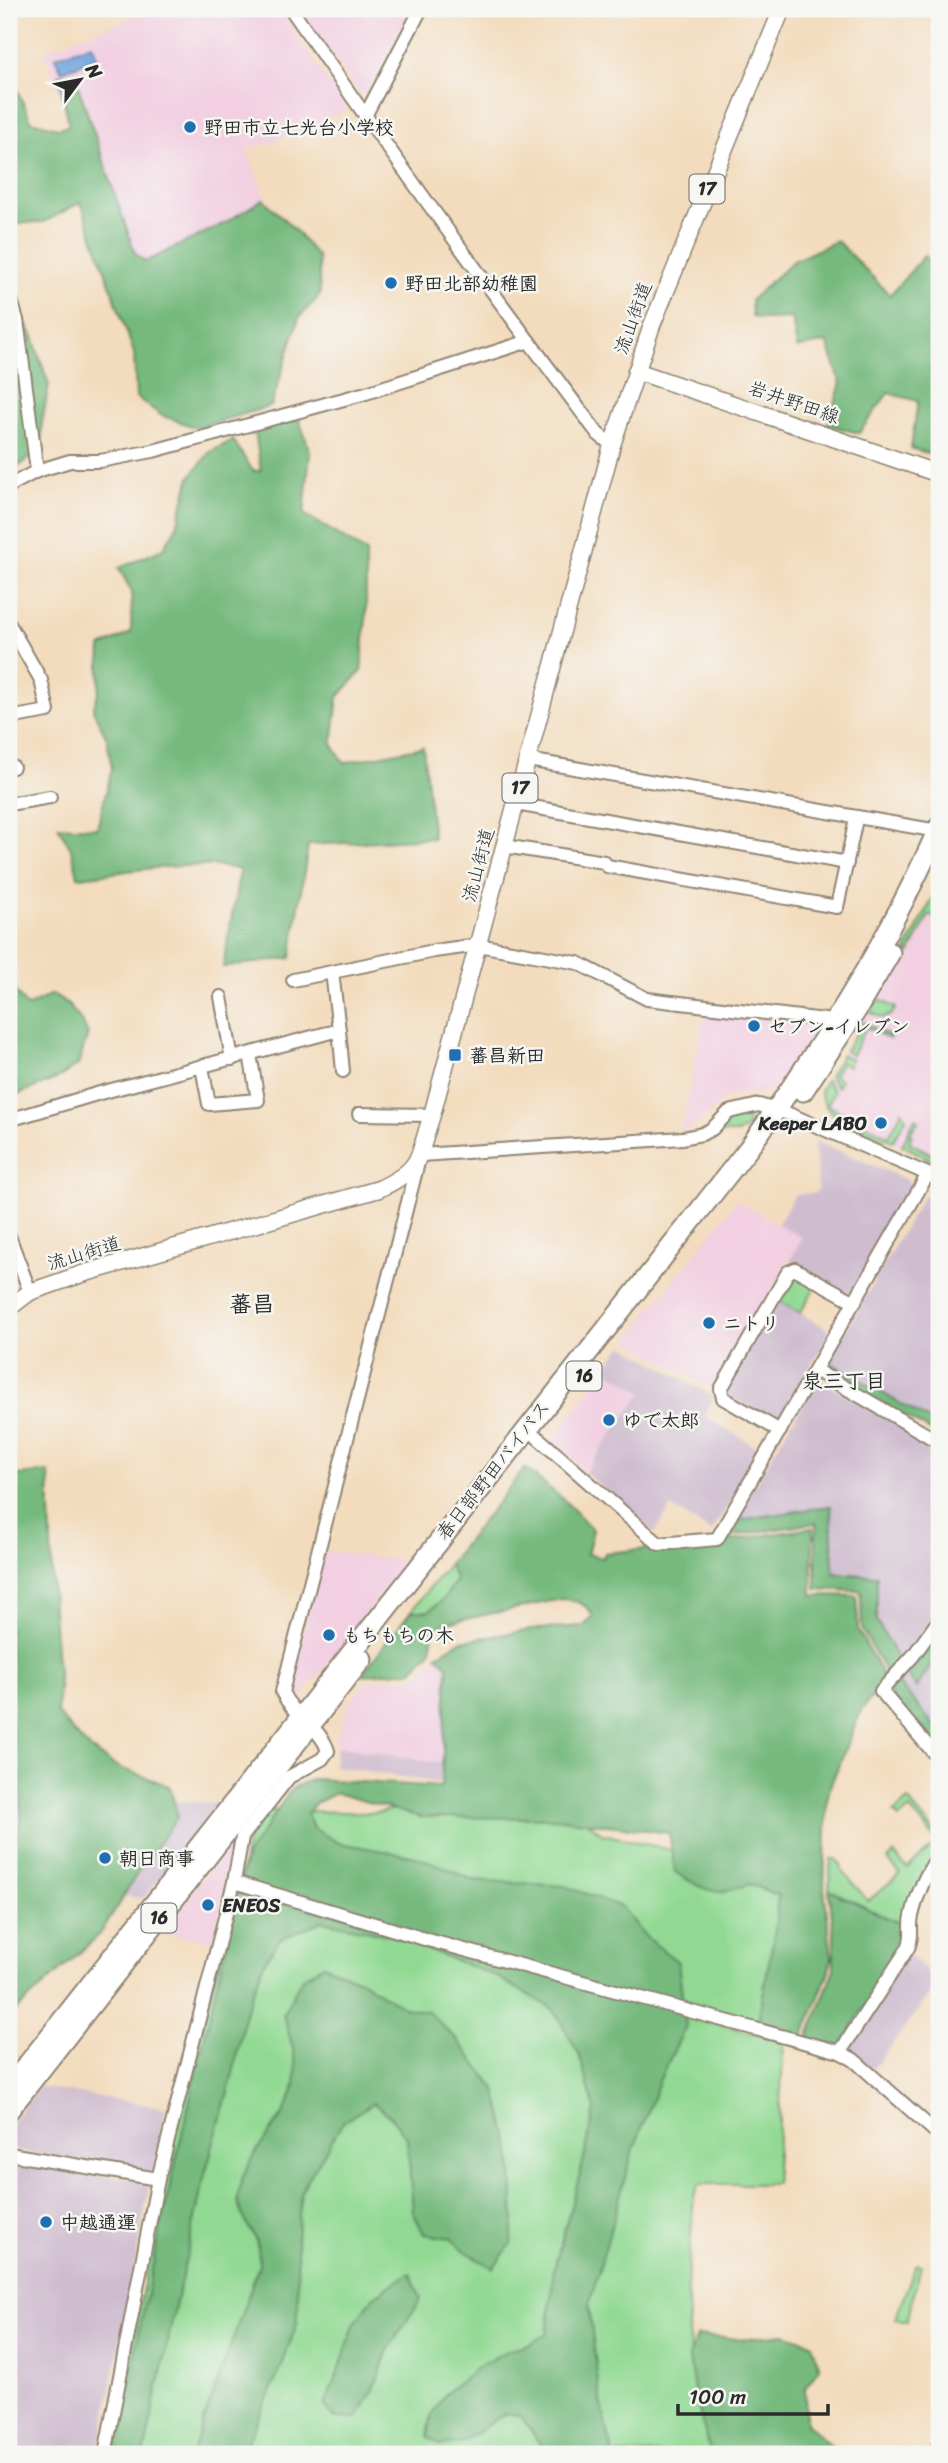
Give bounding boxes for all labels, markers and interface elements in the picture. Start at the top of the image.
north arrow [46,46,116,116]
text: N [76,56,112,86]
place label: 野田市立七光台小学校 [204,111,394,144]
marker: 野田市立七光台小学校 [182,119,198,135]
road number: 17 [690,174,724,204]
place label: 野田北部幼稚園 [405,267,538,300]
marker: 野田北部幼稚園 [383,275,399,291]
street label: 流山街道 [604,277,662,359]
street label: 岩井野田線 [744,371,844,433]
road number: 17 [503,774,538,802]
street label: 流山街道 [452,824,504,906]
place label: セブン-イレブン [768,1010,910,1043]
marker: セブン-イレブン [746,1018,762,1034]
place label: 蕃昌新田 [469,1039,545,1072]
marker: 蕃昌新田 [447,1047,463,1063]
place label: Keeper LABO [757,1107,867,1140]
marker: Keeper LABO [873,1115,889,1131]
street label: 流山街道 [43,1226,125,1280]
district label: 蕃昌 [229,1284,275,1325]
place label: ニトリ [723,1307,780,1340]
marker: ニトリ [701,1315,717,1331]
road number: 16 [566,1362,602,1391]
district label: 泉三丁目 [802,1362,886,1400]
street label: 春日部野田バイパス [427,1393,559,1547]
place label: ゆで太郎 [623,1404,699,1437]
marker: ゆで太郎 [601,1412,617,1428]
place label: もちもちの木 [343,1619,454,1652]
marker: もちもちの木 [321,1627,337,1643]
place label: 朝日商事 [119,1842,195,1875]
marker: 朝日商事 [97,1850,113,1866]
place label: ENEOS [222,1889,281,1922]
marker: ENEOS [200,1897,216,1913]
road number: 16 [142,1904,176,1932]
place label: 中越通運 [60,2206,136,2239]
marker: 中越通運 [38,2214,54,2230]
scale bar [678,2372,829,2416]
text: 100 m [689,2378,746,2416]

